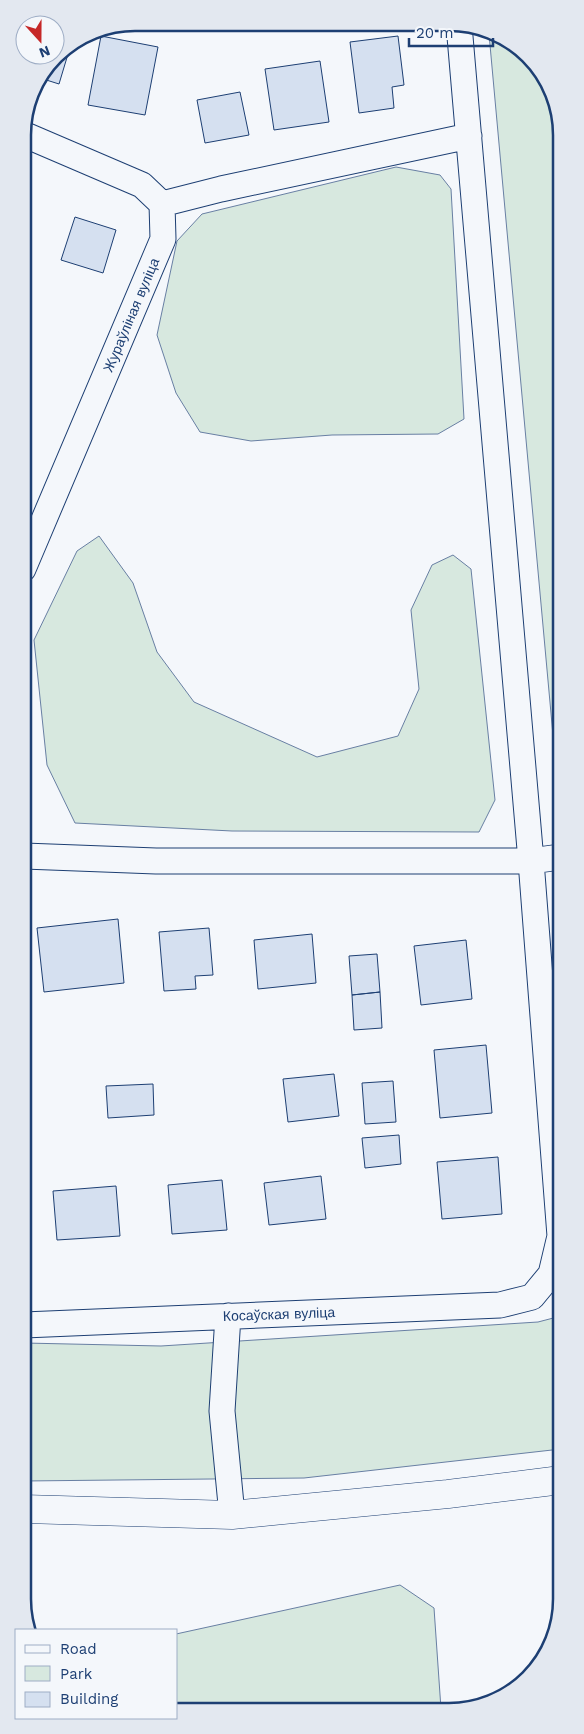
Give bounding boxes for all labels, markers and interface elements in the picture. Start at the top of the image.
north arrow [15,15,65,65]
scale bar [409,15,493,47]
text: 20 m [416,24,454,42]
text: N [37,43,52,61]
street label: Жураўліная вуліца [100,255,162,374]
street label: Косаўская вуліца [223,1304,336,1324]
legend [15,1629,178,1719]
text: Road [60,1640,97,1658]
text: Park [60,1665,93,1683]
text: Building [60,1690,118,1708]

